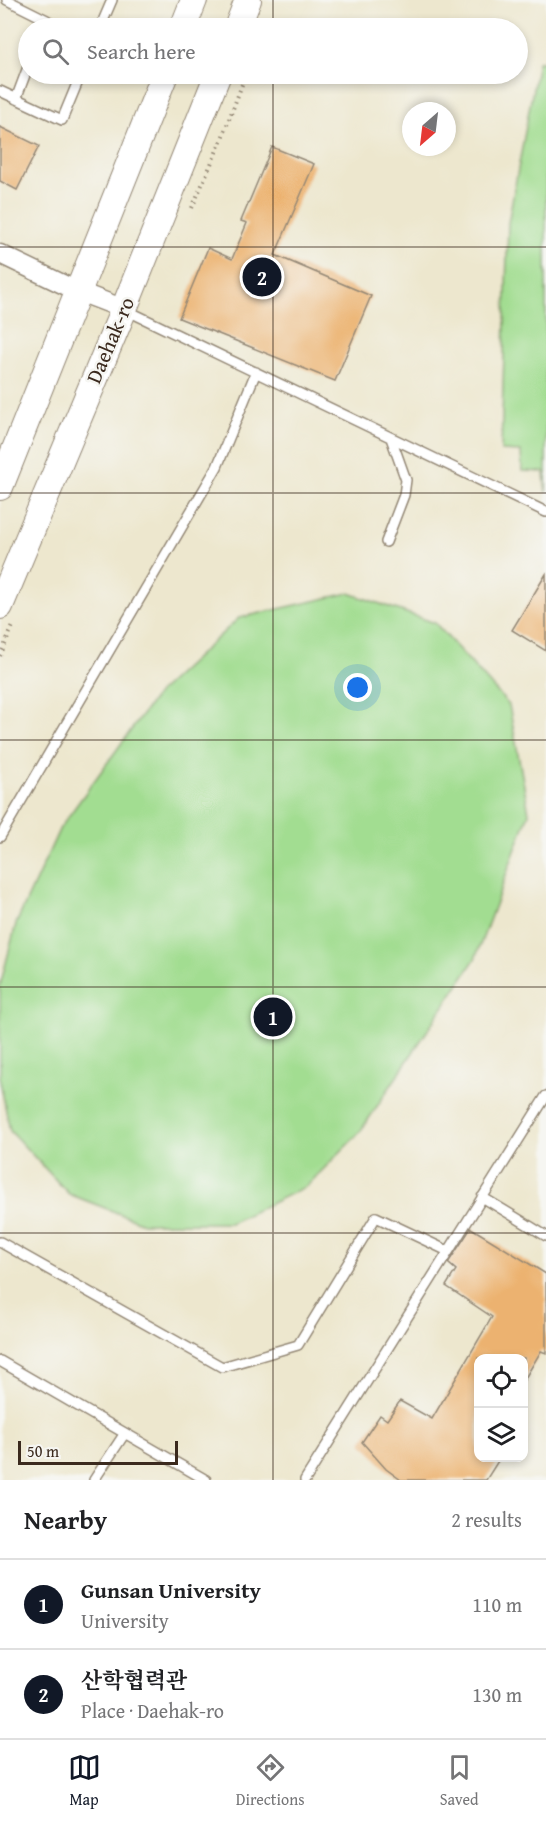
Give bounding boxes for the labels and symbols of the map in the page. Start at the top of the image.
north arrow [402,102,456,156]
pin: 2 [242,254,282,300]
street label: Daehak-ro [78,292,142,388]
your location [343,673,372,702]
pin: 1 [254,994,292,1040]
scale bar [18,1438,178,1466]

